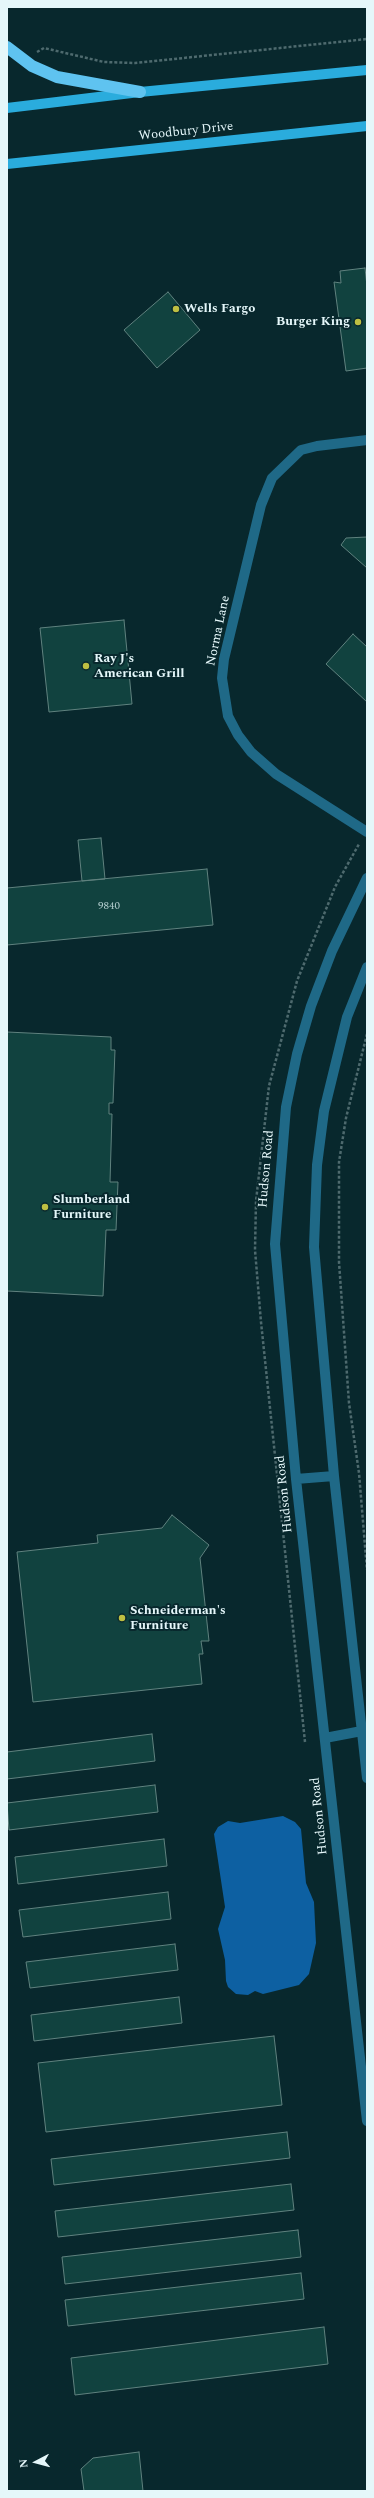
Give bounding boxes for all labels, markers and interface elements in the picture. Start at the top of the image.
street label: Woodbury Drive [138,119,234,145]
place label: Wells Fargo [184,301,255,317]
marker: Wells Fargo [171,304,181,314]
place label: Burger King [276,314,350,330]
marker: Burger King [353,317,363,327]
street label: Norma Lane [204,594,234,668]
place label: Ray J's American Grill [94,651,185,682]
marker: Ray J's American Grill [81,661,91,671]
house number: 9840 [98,900,120,914]
street label: Hudson Road [256,1130,278,1208]
place label: Slumberland Furniture [53,1192,130,1223]
marker: Slumberland Furniture [40,1202,50,1212]
street label: Hudson Road [273,1454,297,1534]
place label: Schneiderman's Furniture [130,1603,226,1634]
marker: Schneiderman's Furniture [117,1613,127,1623]
street label: Hudson Road [308,1776,332,1856]
north arrow [16,2442,56,2482]
text: N [15,2458,32,2469]

